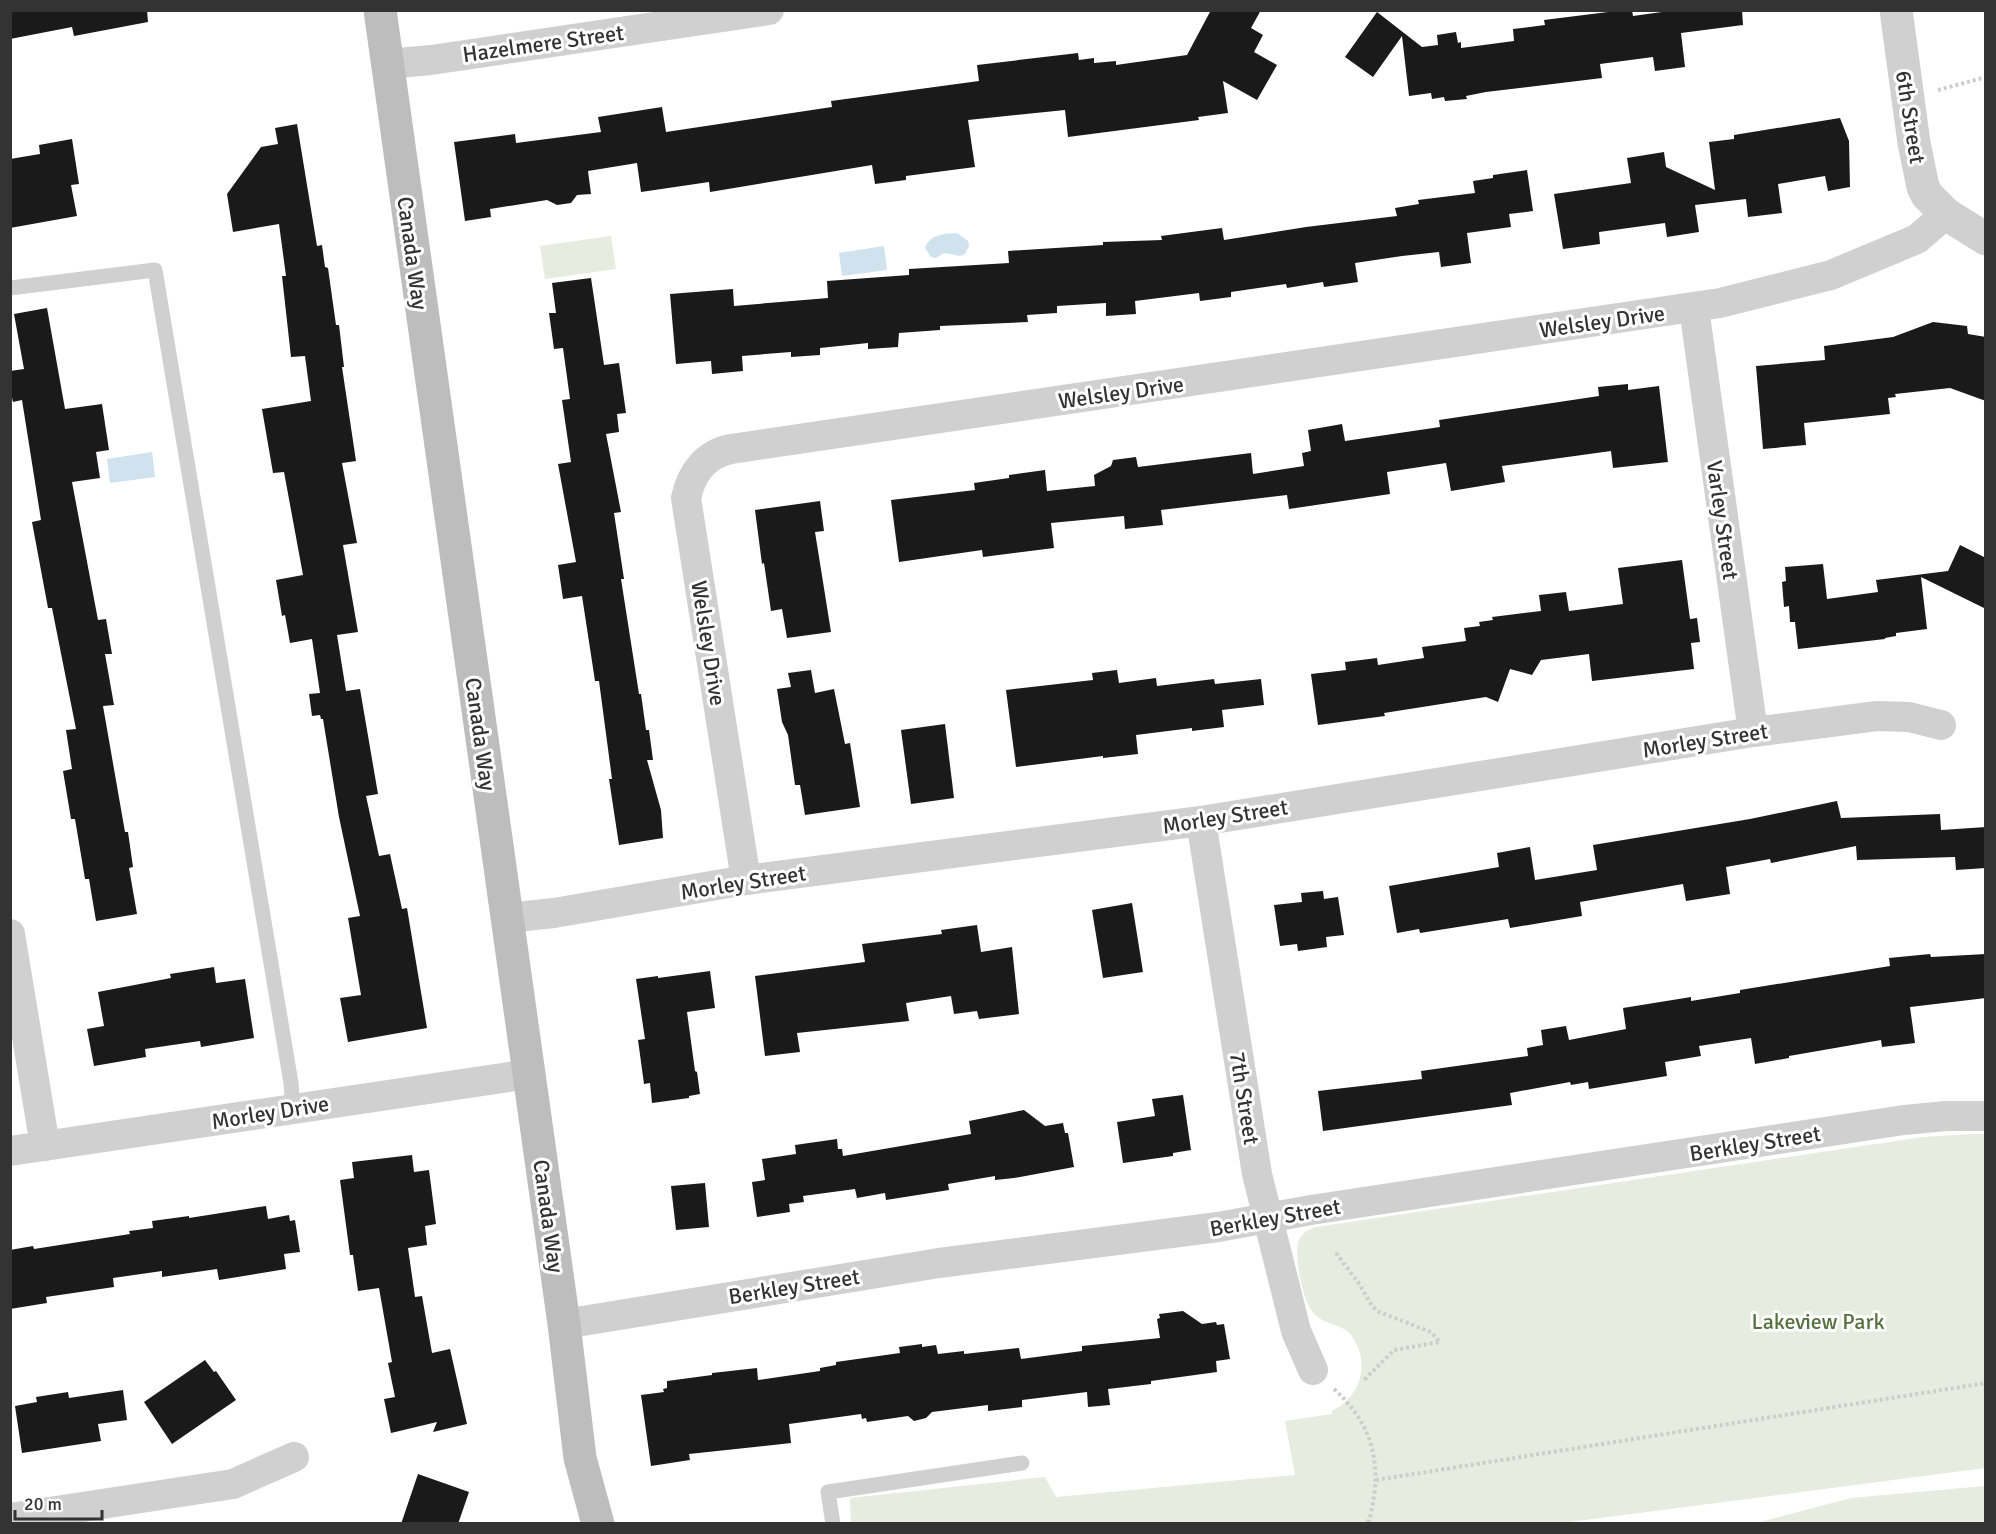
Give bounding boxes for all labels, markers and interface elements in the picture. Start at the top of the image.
street label: Hazelmere Street [461,19,626,68]
street label: 6th Street [1890,69,1931,166]
street label: Canada Way [391,195,434,312]
street label: Welsley Drive [1538,299,1666,344]
street label: Welsley Drive [1057,370,1185,415]
street label: Varley Street [1701,459,1744,582]
street label: Welsley Drive [685,579,732,708]
street label: Canada Way [459,676,502,793]
street label: Morley Street [1640,717,1770,764]
street label: Morley Street [1160,793,1290,840]
street label: Morley Street [678,859,808,906]
street label: 7th Street [1224,1050,1265,1147]
street label: Morley Drive [209,1090,331,1135]
street label: Berkley Street [1688,1120,1823,1167]
street label: Canada Way [527,1158,570,1275]
street label: Berkley Street [1207,1193,1343,1242]
street label: Berkley Street [727,1263,862,1310]
park label: Lakeview Park [1751,1308,1885,1335]
scale bar [15,1483,102,1521]
text: 20 m [24,1493,62,1515]

